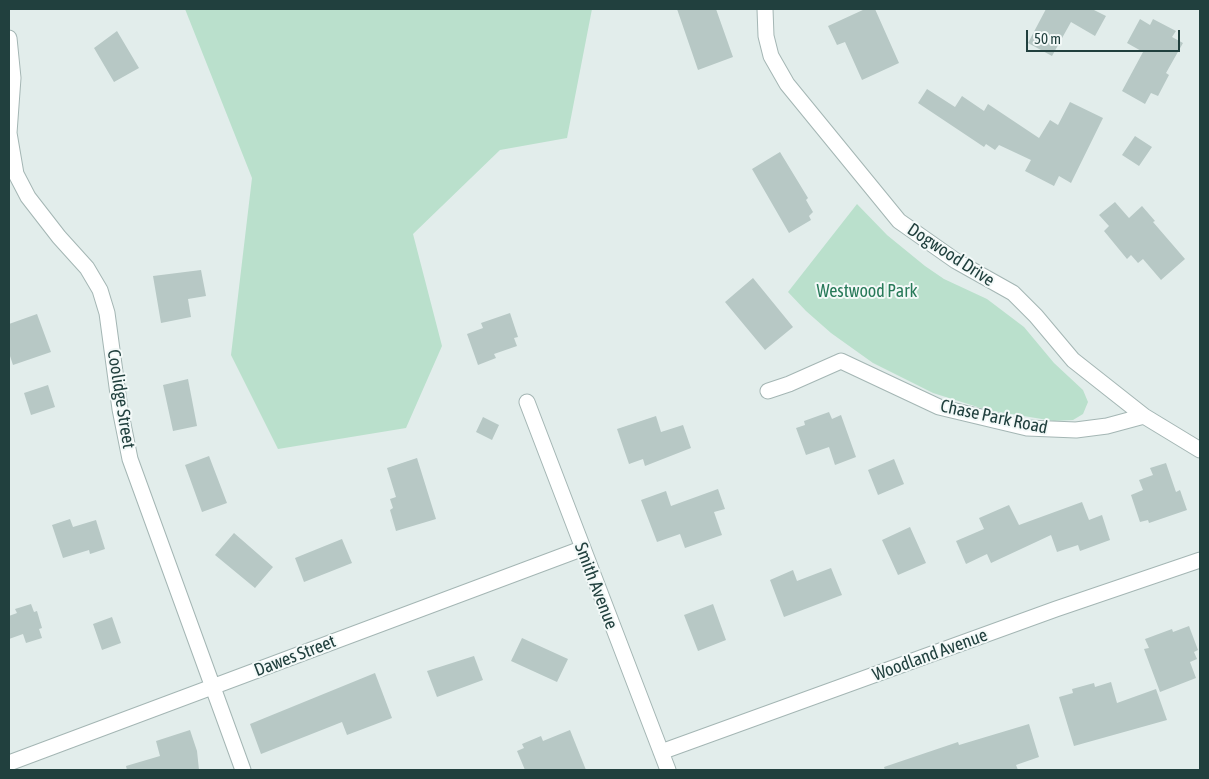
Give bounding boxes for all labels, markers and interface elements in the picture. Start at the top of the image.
scale bar [1029,20,1183,52]
text: 50 m [1034,30,1061,47]
street label: Dogwood Drive [903,219,999,291]
park label: Westwood Park [817,280,917,302]
street label: Coolidge Street [103,348,139,450]
street label: Chase Park Road [938,395,1050,439]
street label: Smith Avenue [570,540,622,632]
street label: Woodland Avenue [870,624,990,686]
street label: Dawes Street [251,631,339,681]

